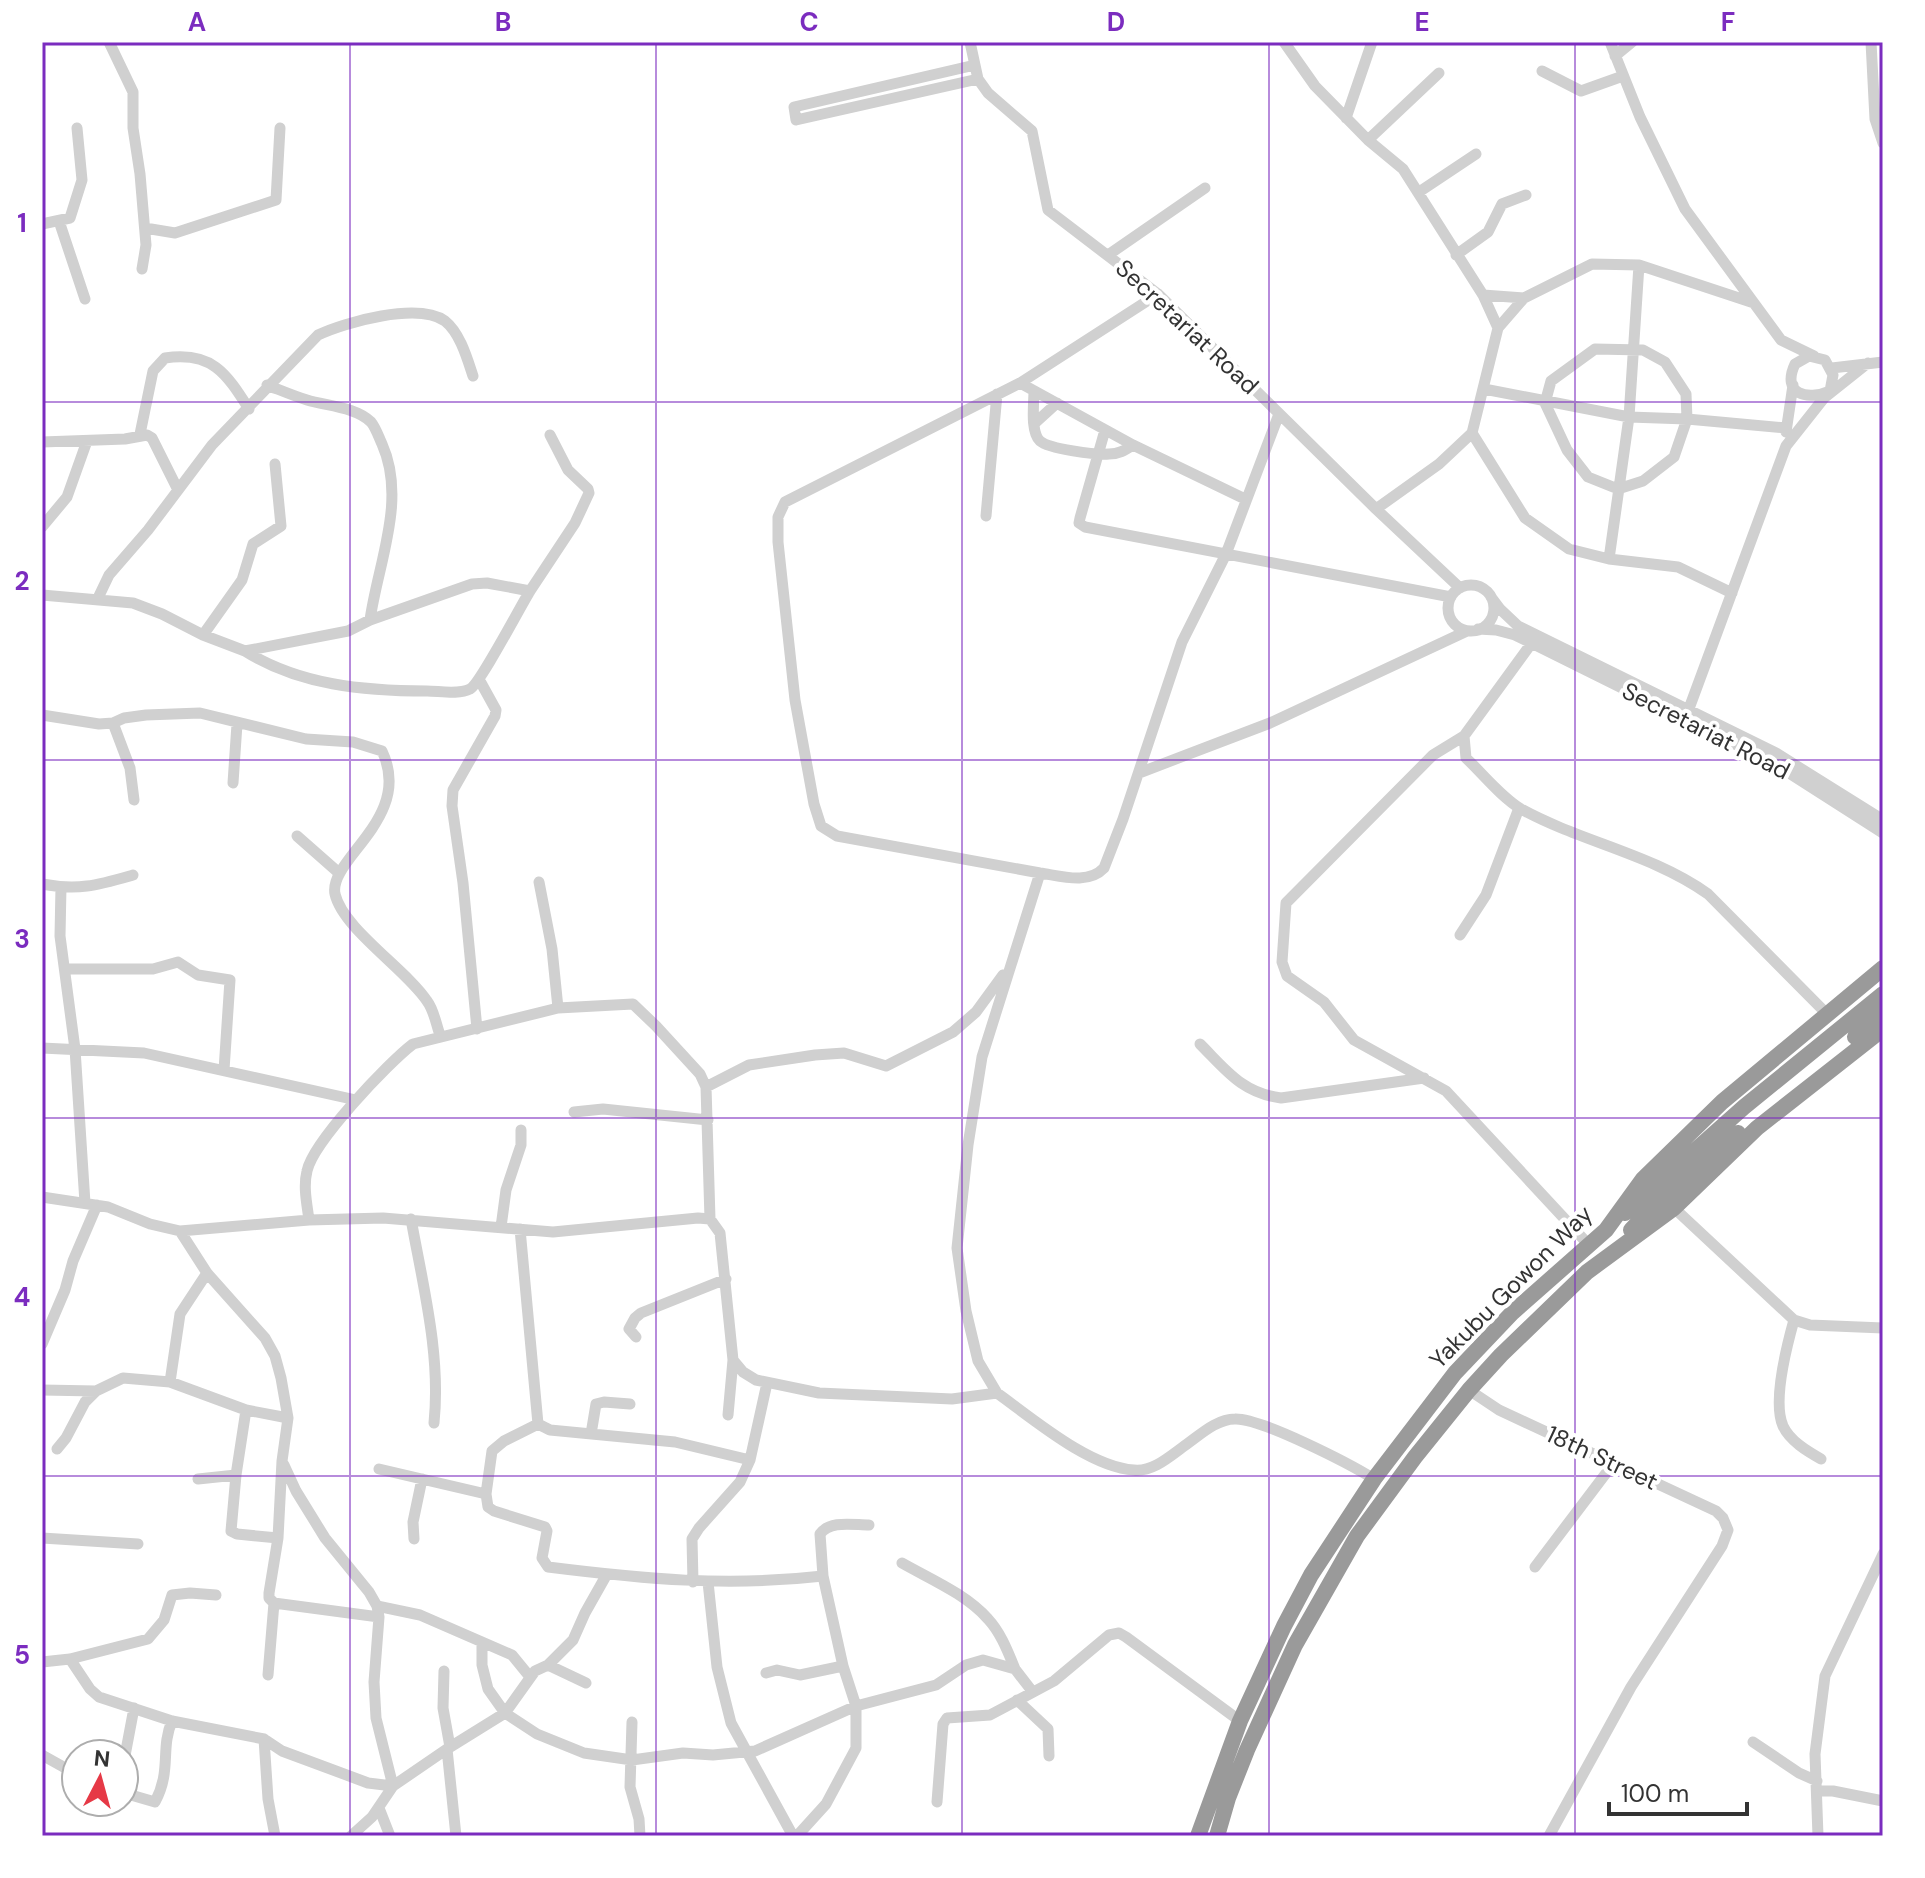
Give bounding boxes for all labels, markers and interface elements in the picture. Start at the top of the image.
text: A [188,5,206,39]
text: B [495,5,511,39]
text: C [799,5,819,39]
text: D [1107,5,1125,39]
text: E [1414,5,1430,39]
text: F [1721,5,1735,39]
text: 1 [17,206,27,240]
street label: Secretariat Road [1109,252,1265,401]
text: 2 [14,564,30,598]
street label: Secretariat Road [1617,675,1795,786]
text: 3 [14,922,30,956]
street label: Yakubu Gowon Way [1422,1198,1599,1375]
text: 4 [14,1280,30,1314]
street label: 18th Street [1541,1418,1663,1497]
text: 5 [14,1638,30,1672]
north arrow [60,1738,140,1818]
text: N [93,1743,112,1774]
scale bar [1609,1766,1747,1816]
text: 100 m [1621,1778,1689,1809]

